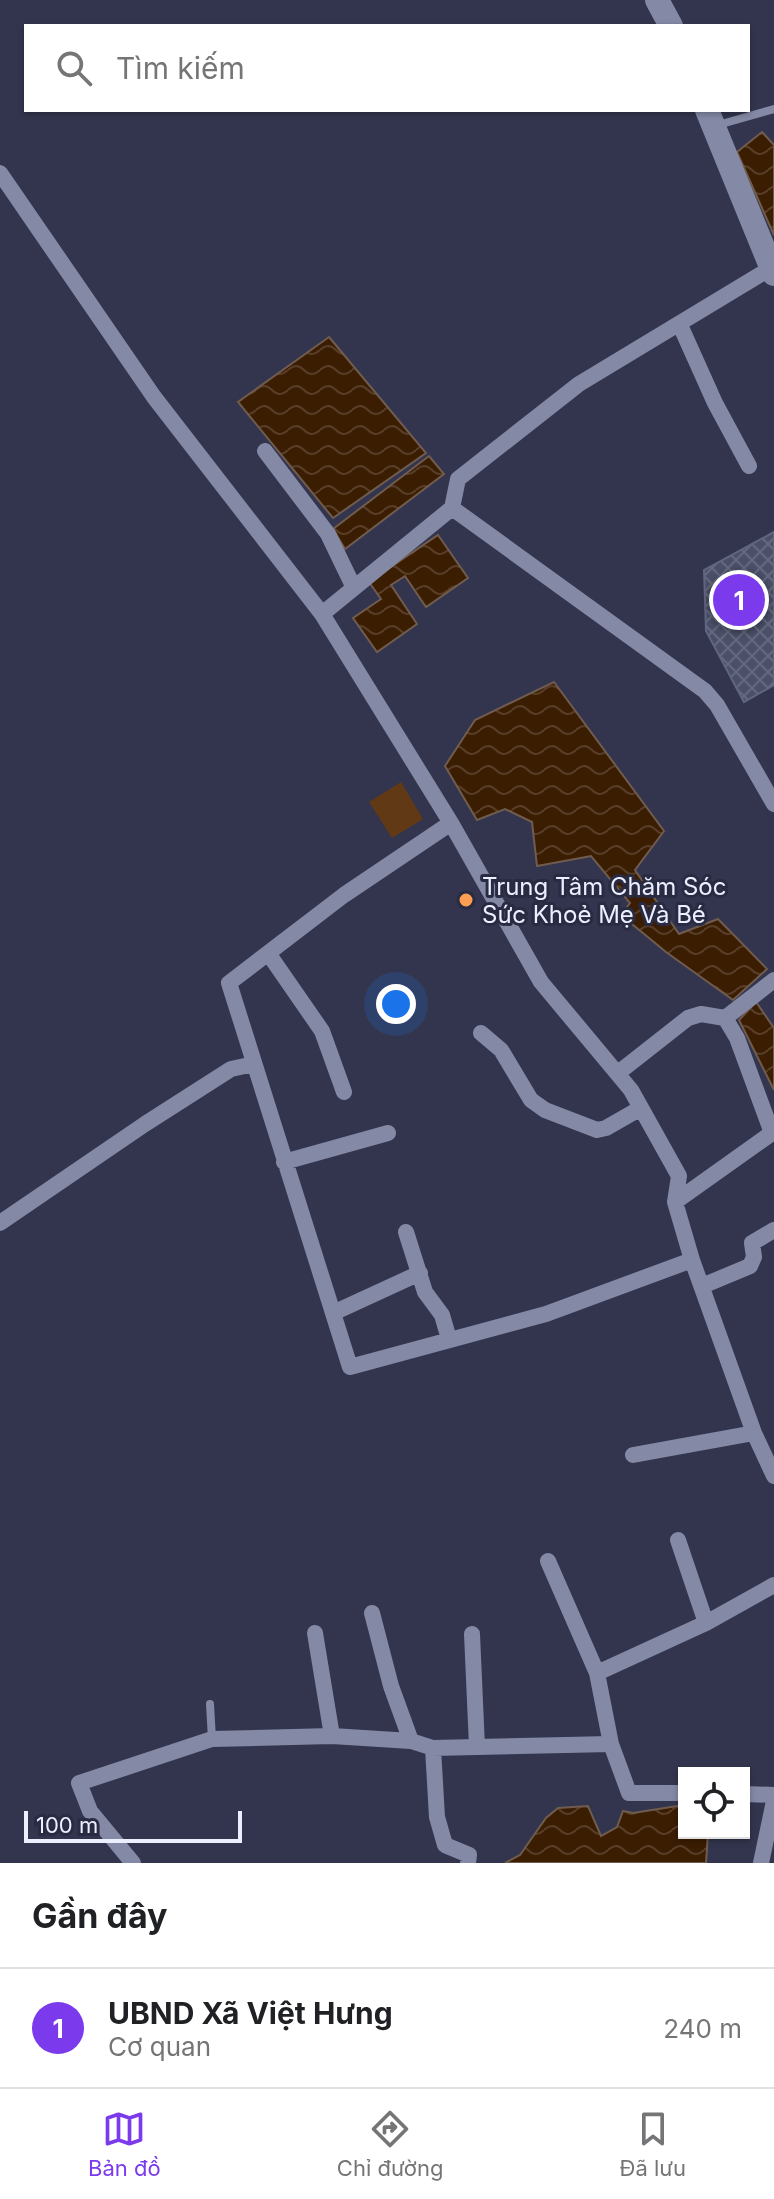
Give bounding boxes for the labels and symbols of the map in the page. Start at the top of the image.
pin: 1 [713,570,765,630]
place label: Trung Tâm Chăm Sóc Sức Khoẻ Mẹ Và Bé [482,872,726,929]
marker: Trung Tâm Chăm Sóc Sức Khoẻ Mẹ Và Bé [457,891,475,909]
your location [376,984,416,1024]
scale bar [24,1807,242,1843]

